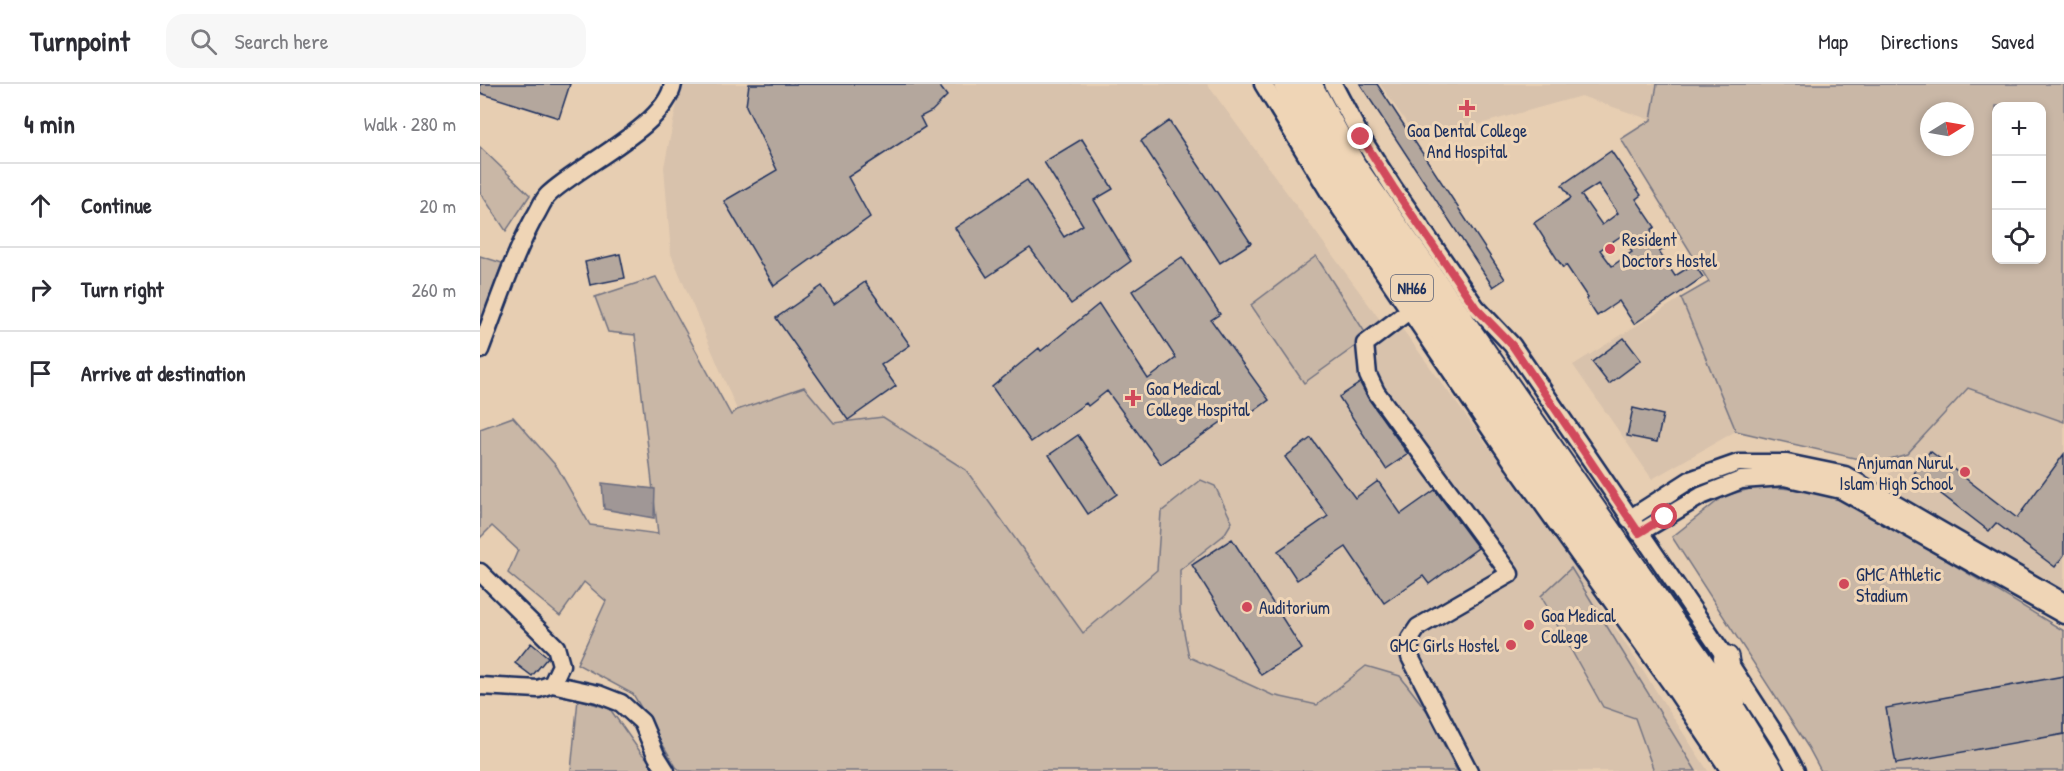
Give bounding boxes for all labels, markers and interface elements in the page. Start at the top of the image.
search box [166,14,586,68]
text: Turnpoint [30,22,130,60]
icon: search [187,25,220,58]
text: Search here [235,26,329,56]
text: Map [1818,27,1848,56]
text: Directions [1881,27,1958,56]
text: Saved [1991,27,2034,56]
marker: Goa Dental College And Hospital [1458,99,1476,117]
north arrow [1920,102,1974,156]
map controls [1992,102,2046,264]
button: + [1992,102,2046,156]
text: 4 min [24,106,75,141]
text: Walk · 280 m [364,110,456,137]
place label: Goa Dental College And Hospital [1407,118,1527,164]
route end [1347,123,1373,149]
button: − [1992,156,2046,210]
icon: ahead [24,189,57,222]
text: Continue [81,190,152,220]
text: 20 m [419,192,456,219]
button: locate [1992,210,2046,264]
place label: Resident Doctors Hostel [1622,227,1717,273]
marker: Resident Doctors Hostel [1603,242,1617,256]
icon: right [24,273,57,306]
text: Turn right [81,274,164,304]
road number: NH66 [1391,275,1433,301]
text: 260 m [412,276,456,303]
icon: arrive [24,357,57,390]
text: Arrive at destination [81,358,246,388]
place label: Goa Medical College Hospital [1146,376,1250,422]
marker: Goa Medical College Hospital [1124,389,1142,407]
place label: Anjuman Nurul Islam High School [1839,450,1953,496]
marker: Anjuman Nurul Islam High School [1958,465,1972,479]
route start [1651,503,1677,529]
place label: GMC Athletic Stadium [1856,562,1941,608]
marker: GMC Athletic Stadium [1837,577,1851,591]
place label: Auditorium [1259,595,1330,620]
marker: Auditorium [1240,600,1254,614]
place label: Goa Medical College [1541,603,1616,649]
marker: Goa Medical College [1522,618,1536,632]
place label: GMC Girls Hostel [1389,633,1499,658]
marker: GMC Girls Hostel [1504,638,1518,652]

